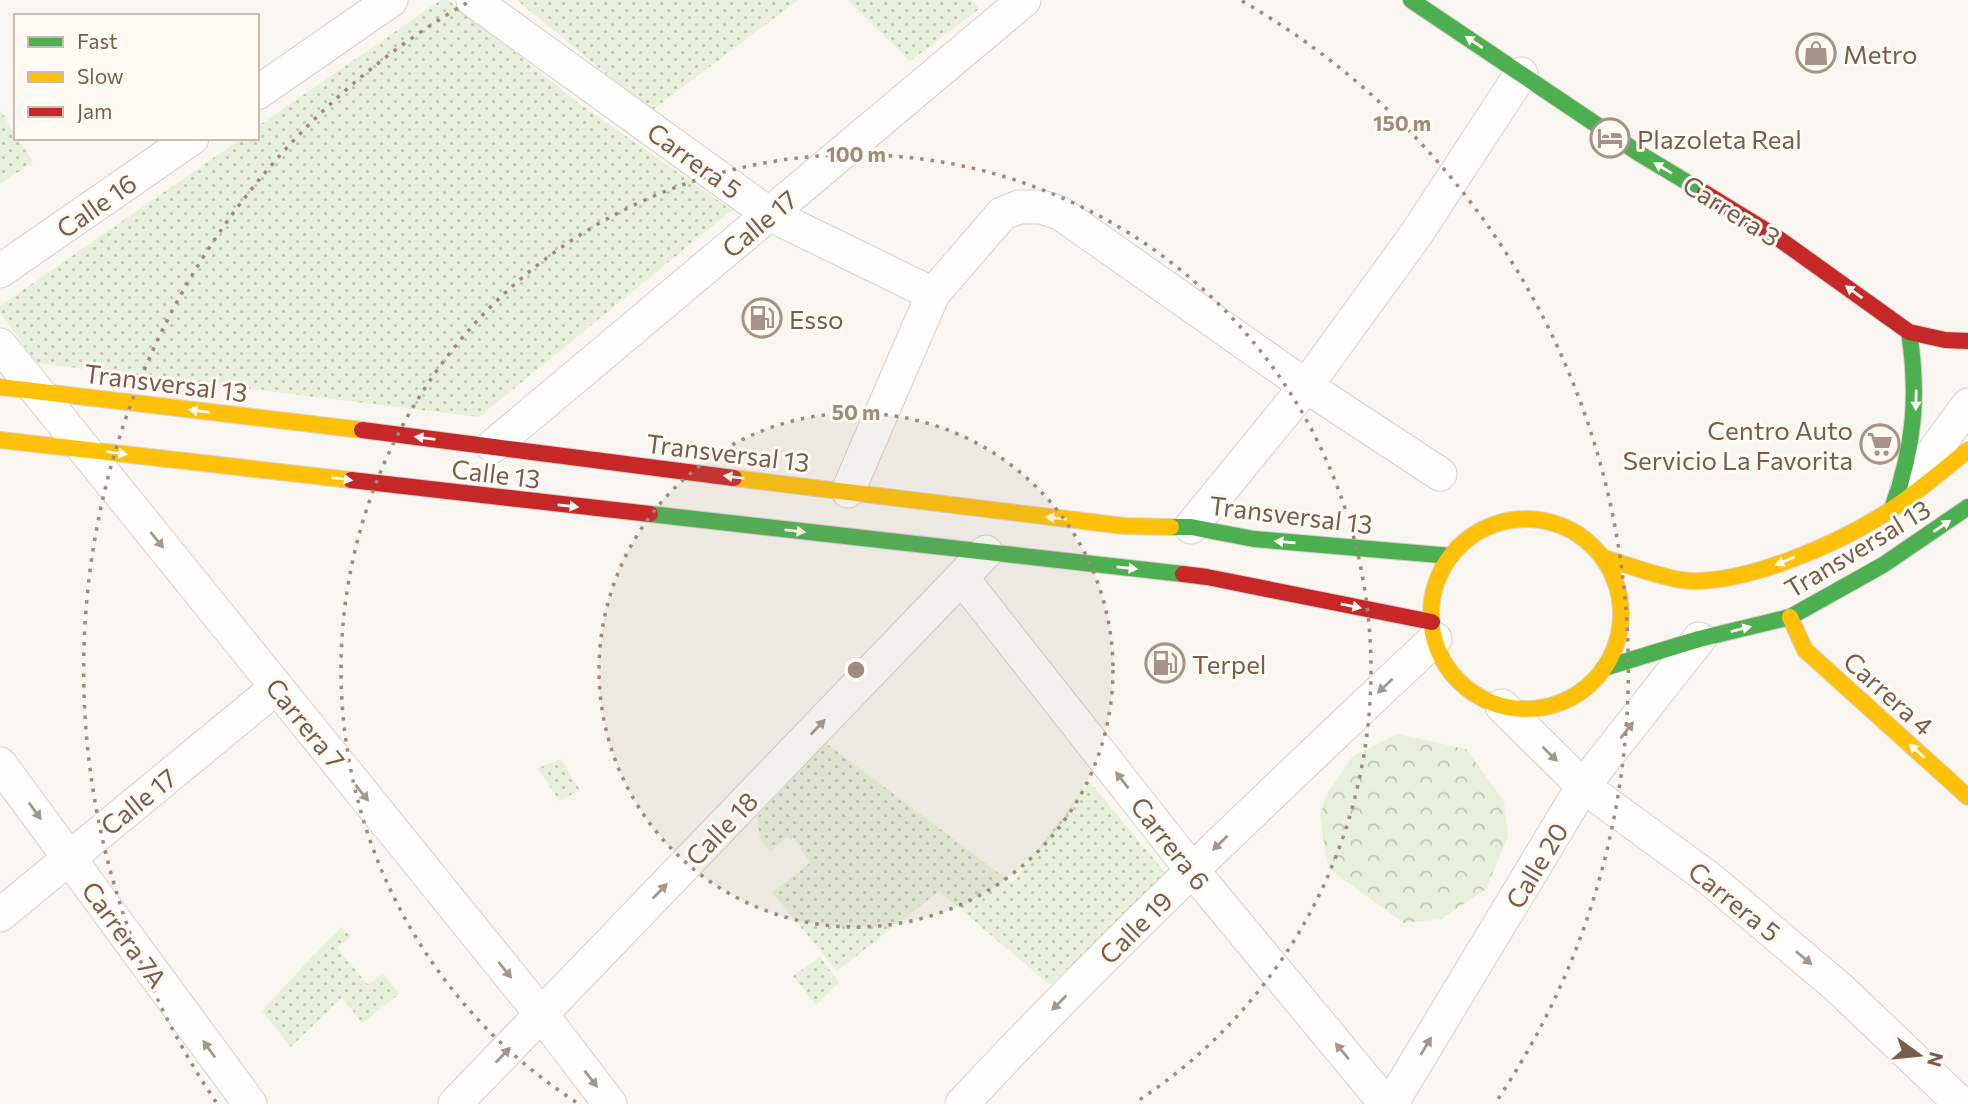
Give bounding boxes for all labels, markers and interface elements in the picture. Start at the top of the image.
legend [14,14,259,140]
text: Fast [77,28,118,53]
shop icon: Metro [1795,32,1837,74]
one-way arrow [1464,36,1483,49]
place label: Metro [1843,38,1917,69]
text: Slow [77,63,124,88]
text: Jam [77,98,112,123]
text: 150 m [1373,110,1431,135]
street label: Carrera 5 [642,115,748,205]
hotel icon: Plazoleta Real [1589,117,1631,159]
place label: Plazoleta Real [1637,123,1802,154]
text: 100 m [826,141,886,166]
one-way arrow [1654,161,1673,174]
street label: Calle 16 [50,166,142,244]
street label: Carrera 3 [1678,168,1786,252]
street label: Calle 17 [715,183,803,263]
one-way arrow [1845,285,1863,299]
fuel station icon: Esso [741,297,783,339]
place label: Esso [789,303,844,334]
street label: Transversal 13 [83,357,249,407]
one-way arrow [1910,389,1922,411]
text: 50 m [832,399,880,424]
one-way arrow [188,405,210,416]
place label: Centro Auto Servicio La Favorita [1623,414,1853,475]
supermarket icon: Centro Auto Servicio La Favorita [1859,423,1901,465]
street label: Transversal 13 [645,427,811,477]
one-way arrow [414,432,436,443]
one-way arrow [106,447,128,458]
street label: Calle 13 [450,452,542,494]
one-way arrow [722,472,744,483]
one-way arrow [332,474,354,485]
street label: Transversal 13 [1208,489,1374,539]
street label: Transversal 13 [1779,492,1935,604]
one-way arrow [558,501,580,512]
one-way arrow [1045,513,1067,524]
one-way arrow [1932,520,1951,533]
one-way arrow [784,526,806,537]
one-way arrow [149,531,164,548]
one-way arrow [1274,536,1296,547]
one-way arrow [1775,555,1795,567]
one-way arrow [1116,563,1138,574]
one-way arrow [1340,601,1362,612]
one-way arrow [1730,623,1752,634]
fuel station icon: Terpel [1144,642,1186,684]
street label: Carrera 4 [1838,645,1940,741]
place label: Terpel [1192,648,1266,679]
centre of rings [844,658,868,682]
street label: Carrera 7 [260,671,352,775]
one-way arrow [1377,677,1394,693]
one-way arrow [810,719,826,736]
one-way arrow [1620,721,1634,739]
one-way arrow [1909,744,1926,760]
one-way arrow [1542,745,1559,762]
street label: Calle 17 [94,761,182,841]
one-way arrow [1114,771,1129,789]
one-way arrow [354,784,369,801]
street label: Calle 18 [679,785,763,871]
street label: Carrera 6 [1125,790,1217,896]
one-way arrow [27,802,41,820]
street label: Calle 20 [1498,816,1574,914]
one-way arrow [1212,834,1229,851]
street label: Carrera 5 [1683,855,1787,947]
street label: Carrera 7A [76,875,174,993]
one-way arrow [652,883,668,900]
street label: Calle 19 [1092,884,1178,970]
one-way arrow [1795,950,1812,965]
one-way arrow [497,961,512,978]
one-way arrow [1050,994,1067,1011]
north arrow [1884,1020,1954,1090]
one-way arrow [1420,1036,1433,1055]
one-way arrow [202,1040,216,1058]
one-way arrow [1335,1043,1350,1060]
one-way arrow [494,1047,510,1064]
text: N [1923,1050,1949,1069]
one-way arrow [584,1070,598,1088]

